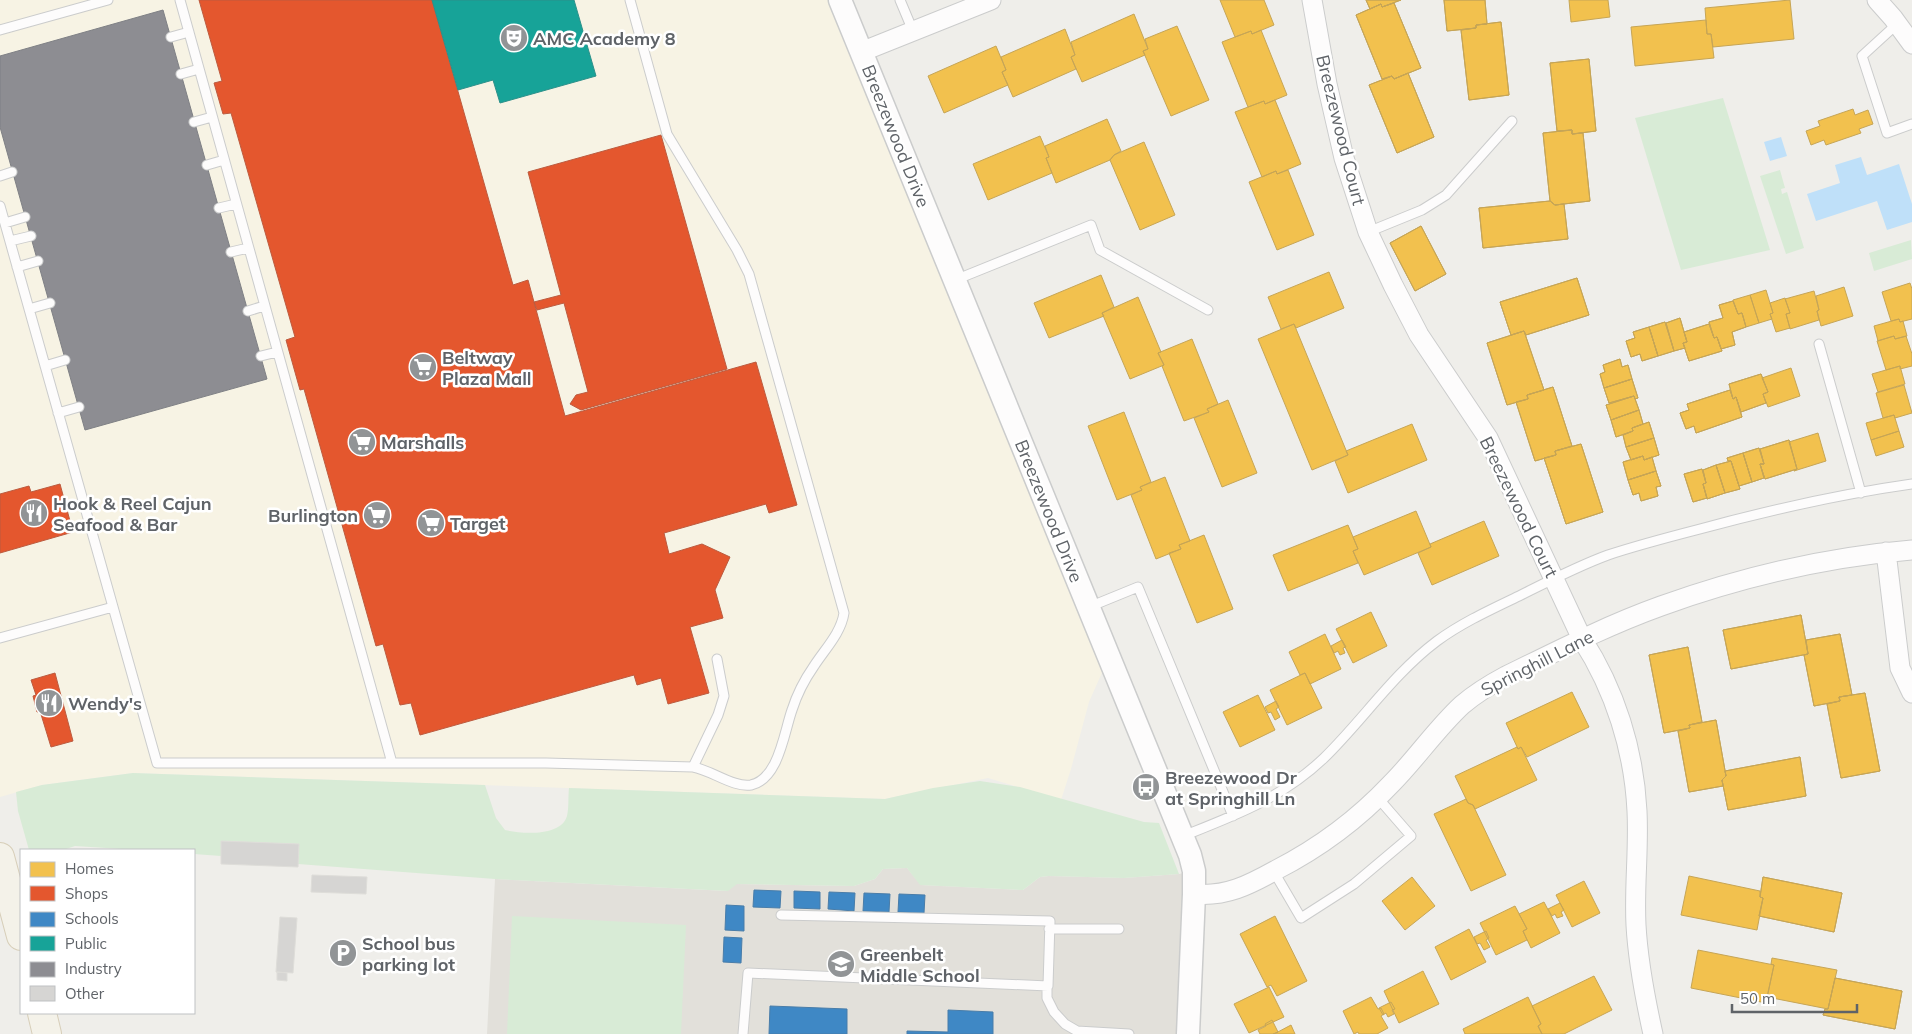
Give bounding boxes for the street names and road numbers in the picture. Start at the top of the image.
street label: Breezewood Court [1311,52,1371,208]
street label: Breezewood Drive [857,61,935,211]
street label: Breezewood Court [1475,433,1563,581]
street label: Breezewood Drive [1010,436,1088,586]
street label: Springhill Lane [1477,625,1597,701]

